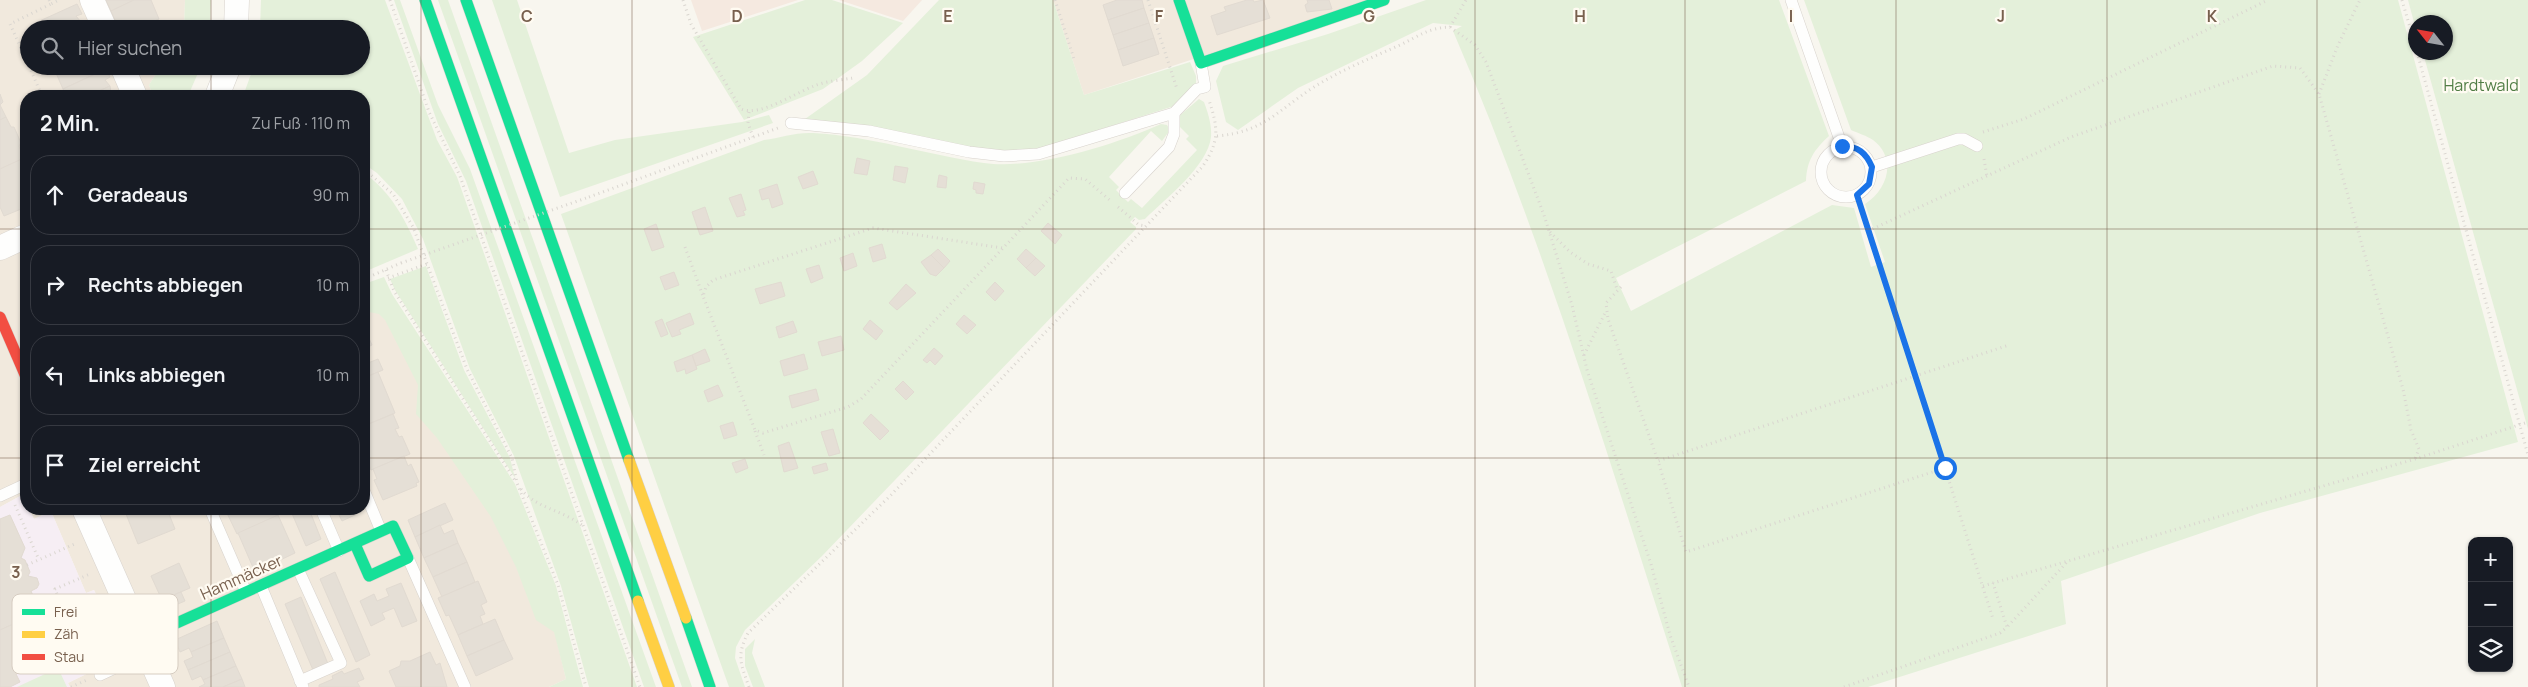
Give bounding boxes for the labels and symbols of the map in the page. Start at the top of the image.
text: C [521,5,533,27]
text: D [731,5,743,27]
text: E [943,5,953,27]
text: F [1155,5,1164,27]
text: G [1363,5,1375,27]
text: H [1574,5,1586,27]
text: I [1789,5,1793,27]
text: J [1997,5,2005,27]
text: K [2207,5,2218,27]
north arrow [2408,15,2453,60]
park label: Hardtwald [2443,74,2519,96]
route end [1831,135,1854,158]
route start [1934,457,1957,480]
street label: Hammäcker [197,549,286,605]
text: 3 [11,561,21,583]
legend [12,594,178,674]
text: Frei [54,602,77,621]
text: Zäh [54,624,79,643]
text: Stau [54,647,84,666]

